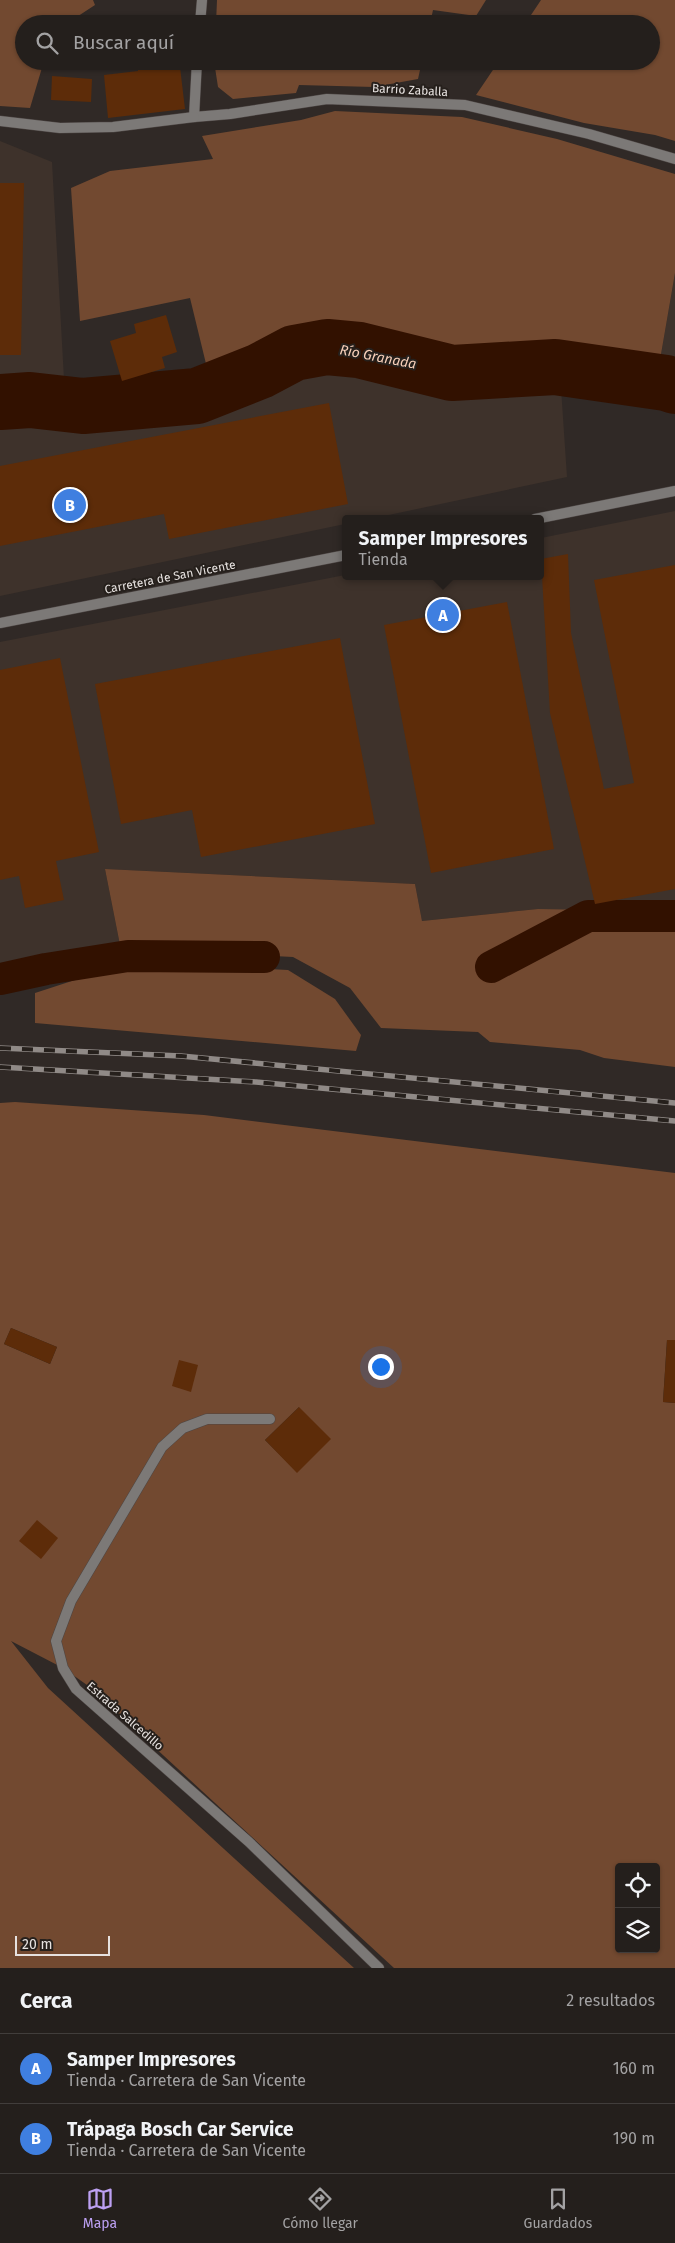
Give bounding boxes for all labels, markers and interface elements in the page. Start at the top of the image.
search box [15,15,660,70]
icon: search [33,29,61,57]
text: Buscar aquí [73,31,174,54]
street label: Barrio Zaballa [372,81,448,99]
water label: Río Granada [338,341,418,373]
pin: B [54,486,86,524]
popup [342,515,544,580]
text: Samper Impresores [359,527,527,550]
text: Tienda [359,550,408,569]
street label: Carretera de San Vicente [103,557,237,597]
pin: A [427,596,459,634]
your location [368,1354,394,1380]
street label: Estrada Salcedillo [84,1679,166,1753]
map controls [615,1863,660,1953]
button: locate [615,1863,660,1908]
button: layers [615,1908,660,1953]
scale bar [15,1933,110,1956]
text: 20 m [22,1936,52,1953]
text: Cerca [20,1988,72,2014]
text: 2 resultados [566,1991,655,2010]
text: Samper Impresores [67,2048,236,2071]
text: A [31,2059,41,2078]
text: 160 m [613,2059,655,2078]
text: Tienda · Carretera de San Vicente [67,2071,306,2090]
text: Trápaga Bosch Car Service [67,2118,294,2141]
text: B [31,2129,41,2148]
text: 190 m [613,2129,655,2148]
text: Tienda · Carretera de San Vicente [67,2141,306,2160]
tab: Mapa [83,2185,117,2232]
tab: Cómo llegar [283,2185,358,2232]
tab: Guardados [524,2185,592,2232]

